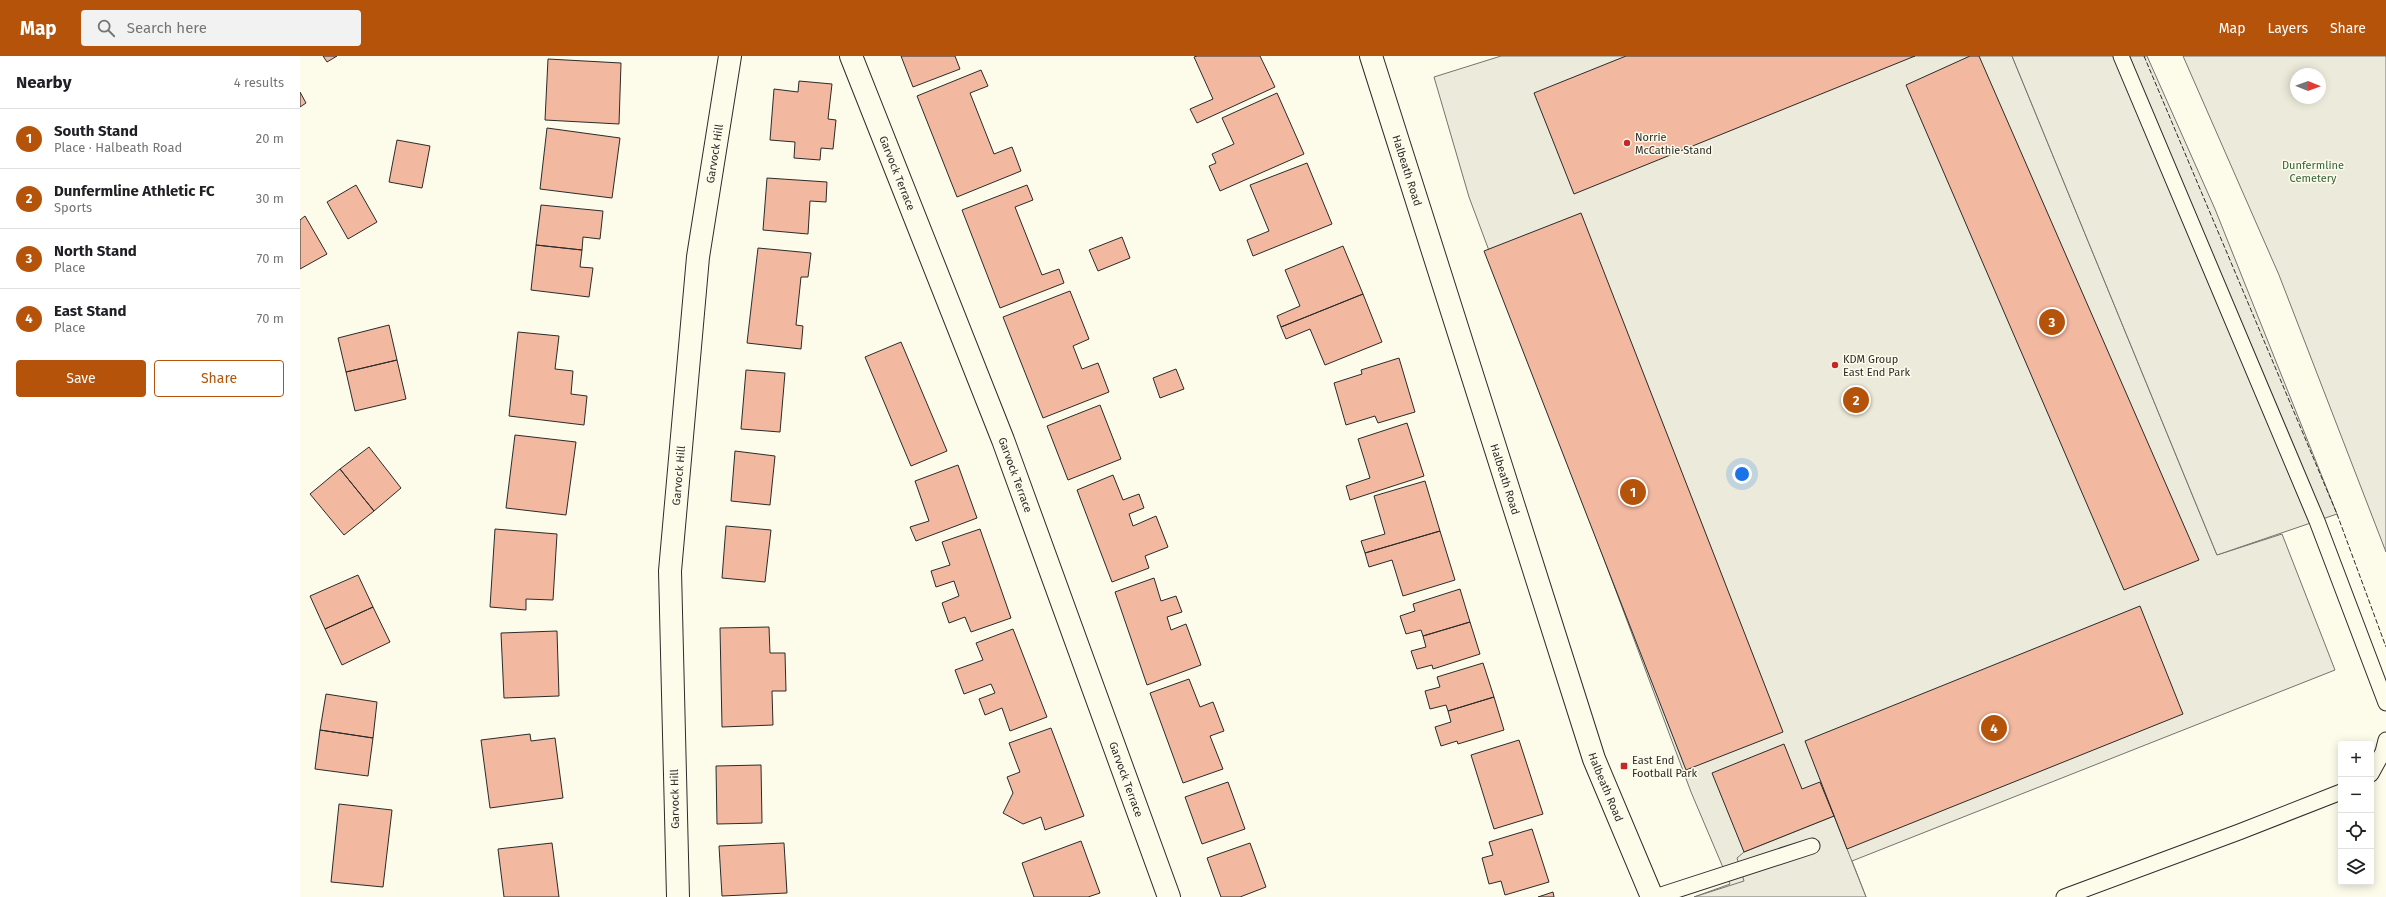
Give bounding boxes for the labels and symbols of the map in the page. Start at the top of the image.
north arrow [2290,68,2326,104]
street label: Garvock Hill [703,123,726,184]
place label: Norrie McCathie Stand [1635,131,1712,157]
street label: Halbeath Road [1390,133,1425,208]
street label: Garvock Terrace [877,134,918,212]
marker: Norrie McCathie Stand [1622,138,1632,148]
park label: Dunfermline Cemetery [2282,159,2344,185]
pin: 3 [2039,307,2065,337]
place label: KDM Group East End Park [1843,353,1910,379]
marker: KDM Group East End Park [1830,360,1840,370]
pin: 2 [1843,385,1869,415]
street label: Garvock Terrace [996,435,1035,514]
street label: Halbeath Road [1488,442,1523,516]
street label: Garvock Hill [669,445,688,506]
your location [1732,464,1752,484]
pin: 1 [1620,477,1646,507]
pin: 4 [1981,713,2007,743]
street label: Garvock Terrace [1107,740,1146,819]
street label: Halbeath Road [1586,751,1626,824]
place label: East End Football Park [1632,754,1698,780]
marker: East End Football Park [1619,761,1629,771]
street label: Garvock Hill [668,769,682,829]

